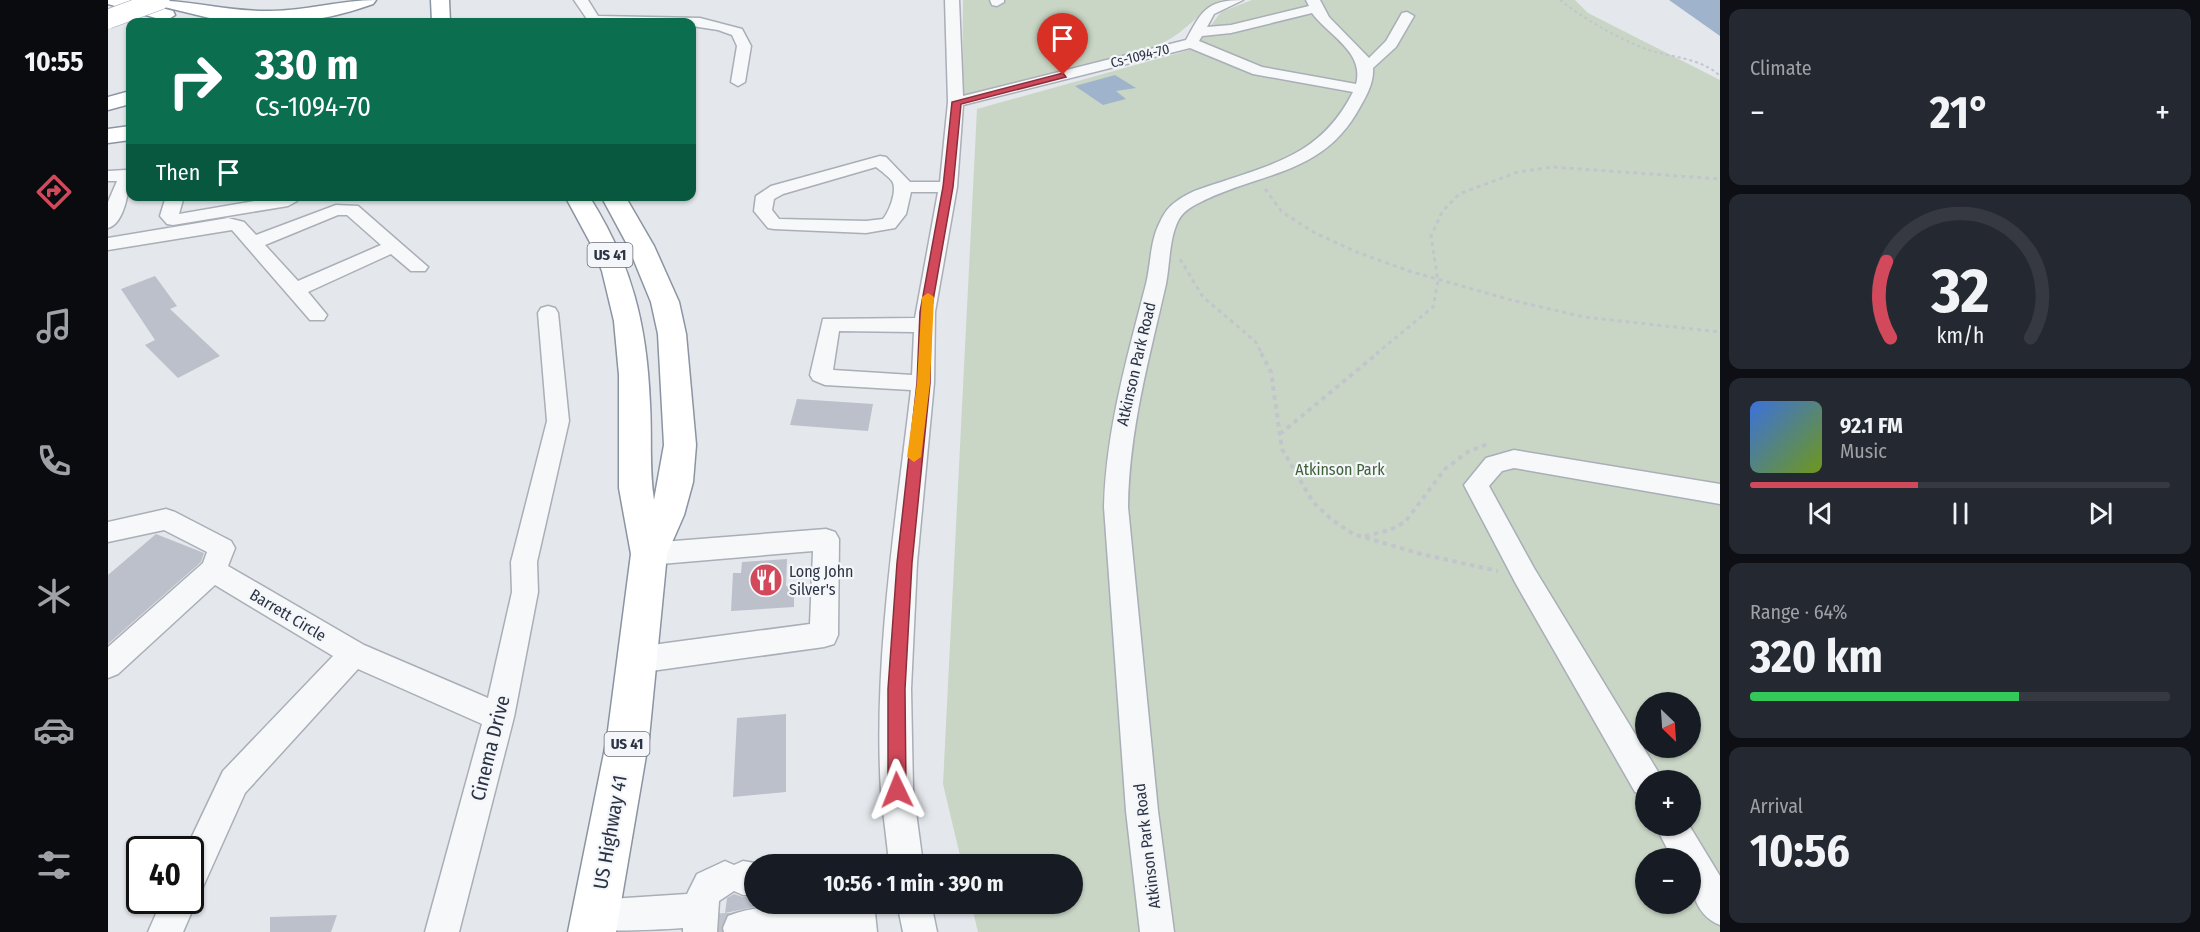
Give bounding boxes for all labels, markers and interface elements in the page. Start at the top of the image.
pin [1037,13,1088,75]
icon: arrive [1046,22,1079,55]
text: 330 m [255,40,358,90]
street label: Cs-1094-70 [1109,40,1171,72]
icon: right [156,42,234,120]
text: 10:55 [25,46,83,78]
text: Climate [1750,56,1812,80]
text: 21° [1930,86,1990,140]
text: Cs-1094-70 [255,91,371,123]
text: − [1750,93,1765,133]
text: + [2155,93,2170,133]
icon: arrive [212,156,245,189]
text: Then [156,159,200,186]
icon: directions [33,171,75,213]
road number: US 41 [588,243,632,267]
text: 32 [1930,255,1989,330]
street label: Atkinson Park Road [1113,300,1159,428]
icon: music [33,305,75,347]
text: km/h [1936,324,1984,350]
text: 92.1 FM [1840,412,1903,439]
text: Music [1840,439,1887,463]
icon: phone [33,440,75,482]
park label: Atkinson Park [1295,460,1385,479]
icon: previous [1804,497,1837,530]
icon: pause [1944,497,1977,530]
icon: next [2084,497,2117,530]
restaurant icon: Long John Silver's [748,562,784,598]
place label: Long John Silver's [789,562,854,599]
icon: climate [33,575,75,617]
street label: Barrett Circle [246,585,330,645]
text: Range · 64% [1750,600,1847,624]
text: 320 km [1750,630,1883,684]
north arrow [1635,692,1701,758]
map controls [1635,692,1701,914]
street label: Cinema Drive [465,693,515,803]
icon: car [33,709,75,751]
road number: US 41 [604,732,650,756]
position arrow [865,758,929,822]
button: + [1635,770,1701,836]
street label: US Highway 41 [588,773,632,891]
street label: Atkinson Park Road [1130,782,1164,910]
text: Arrival [1750,794,1803,818]
text: 10:56 [1750,824,1850,878]
speed limit sign: 40 [126,836,204,914]
icon: filters [33,844,75,886]
button: − [1635,848,1701,914]
text: 10:56 · 1 min · 390 m [823,870,1004,897]

